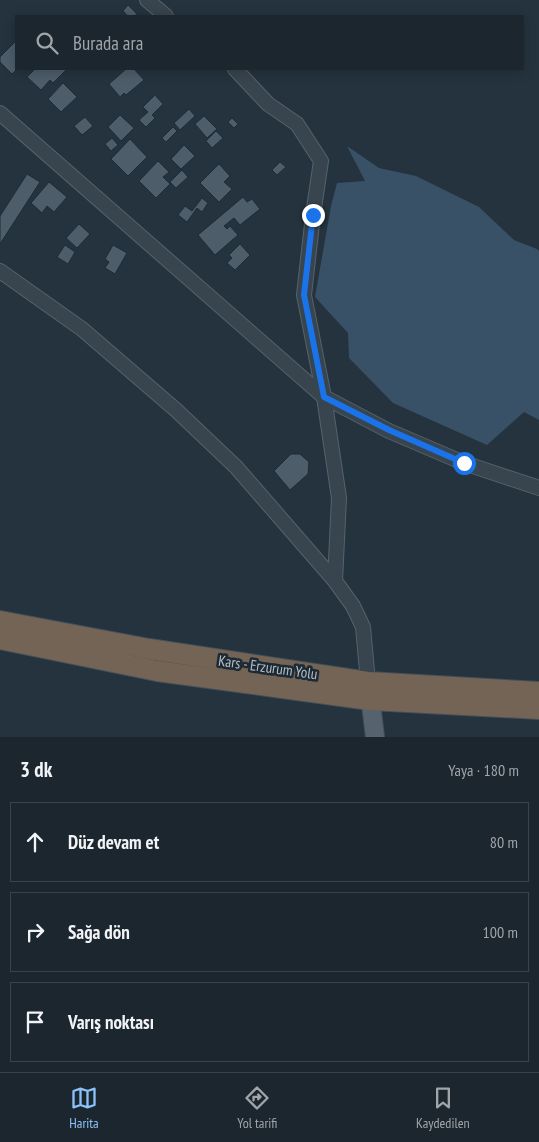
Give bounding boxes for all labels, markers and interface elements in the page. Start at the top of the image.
search box [15,15,524,70]
icon: search [33,29,61,57]
text: Burada ara [73,31,143,55]
route end [302,204,325,227]
route start [453,452,476,475]
street label: Kars - Erzurum Yolu [217,651,319,683]
text: 3 dk [20,756,52,783]
text: Yaya · 180 m [448,760,519,780]
icon: ahead [21,828,49,856]
text: Düz devam et [68,830,159,854]
text: 80 m [490,832,518,852]
icon: right [21,918,49,946]
text: Sağa dön [68,920,130,944]
text: 100 m [483,922,518,942]
icon: arrive [21,1008,49,1036]
text: Varış noktası [68,1010,154,1034]
tab: Harita [69,1084,99,1132]
tab: Yol tarifi [237,1084,277,1132]
tab: Kaydedilen [416,1084,470,1132]

